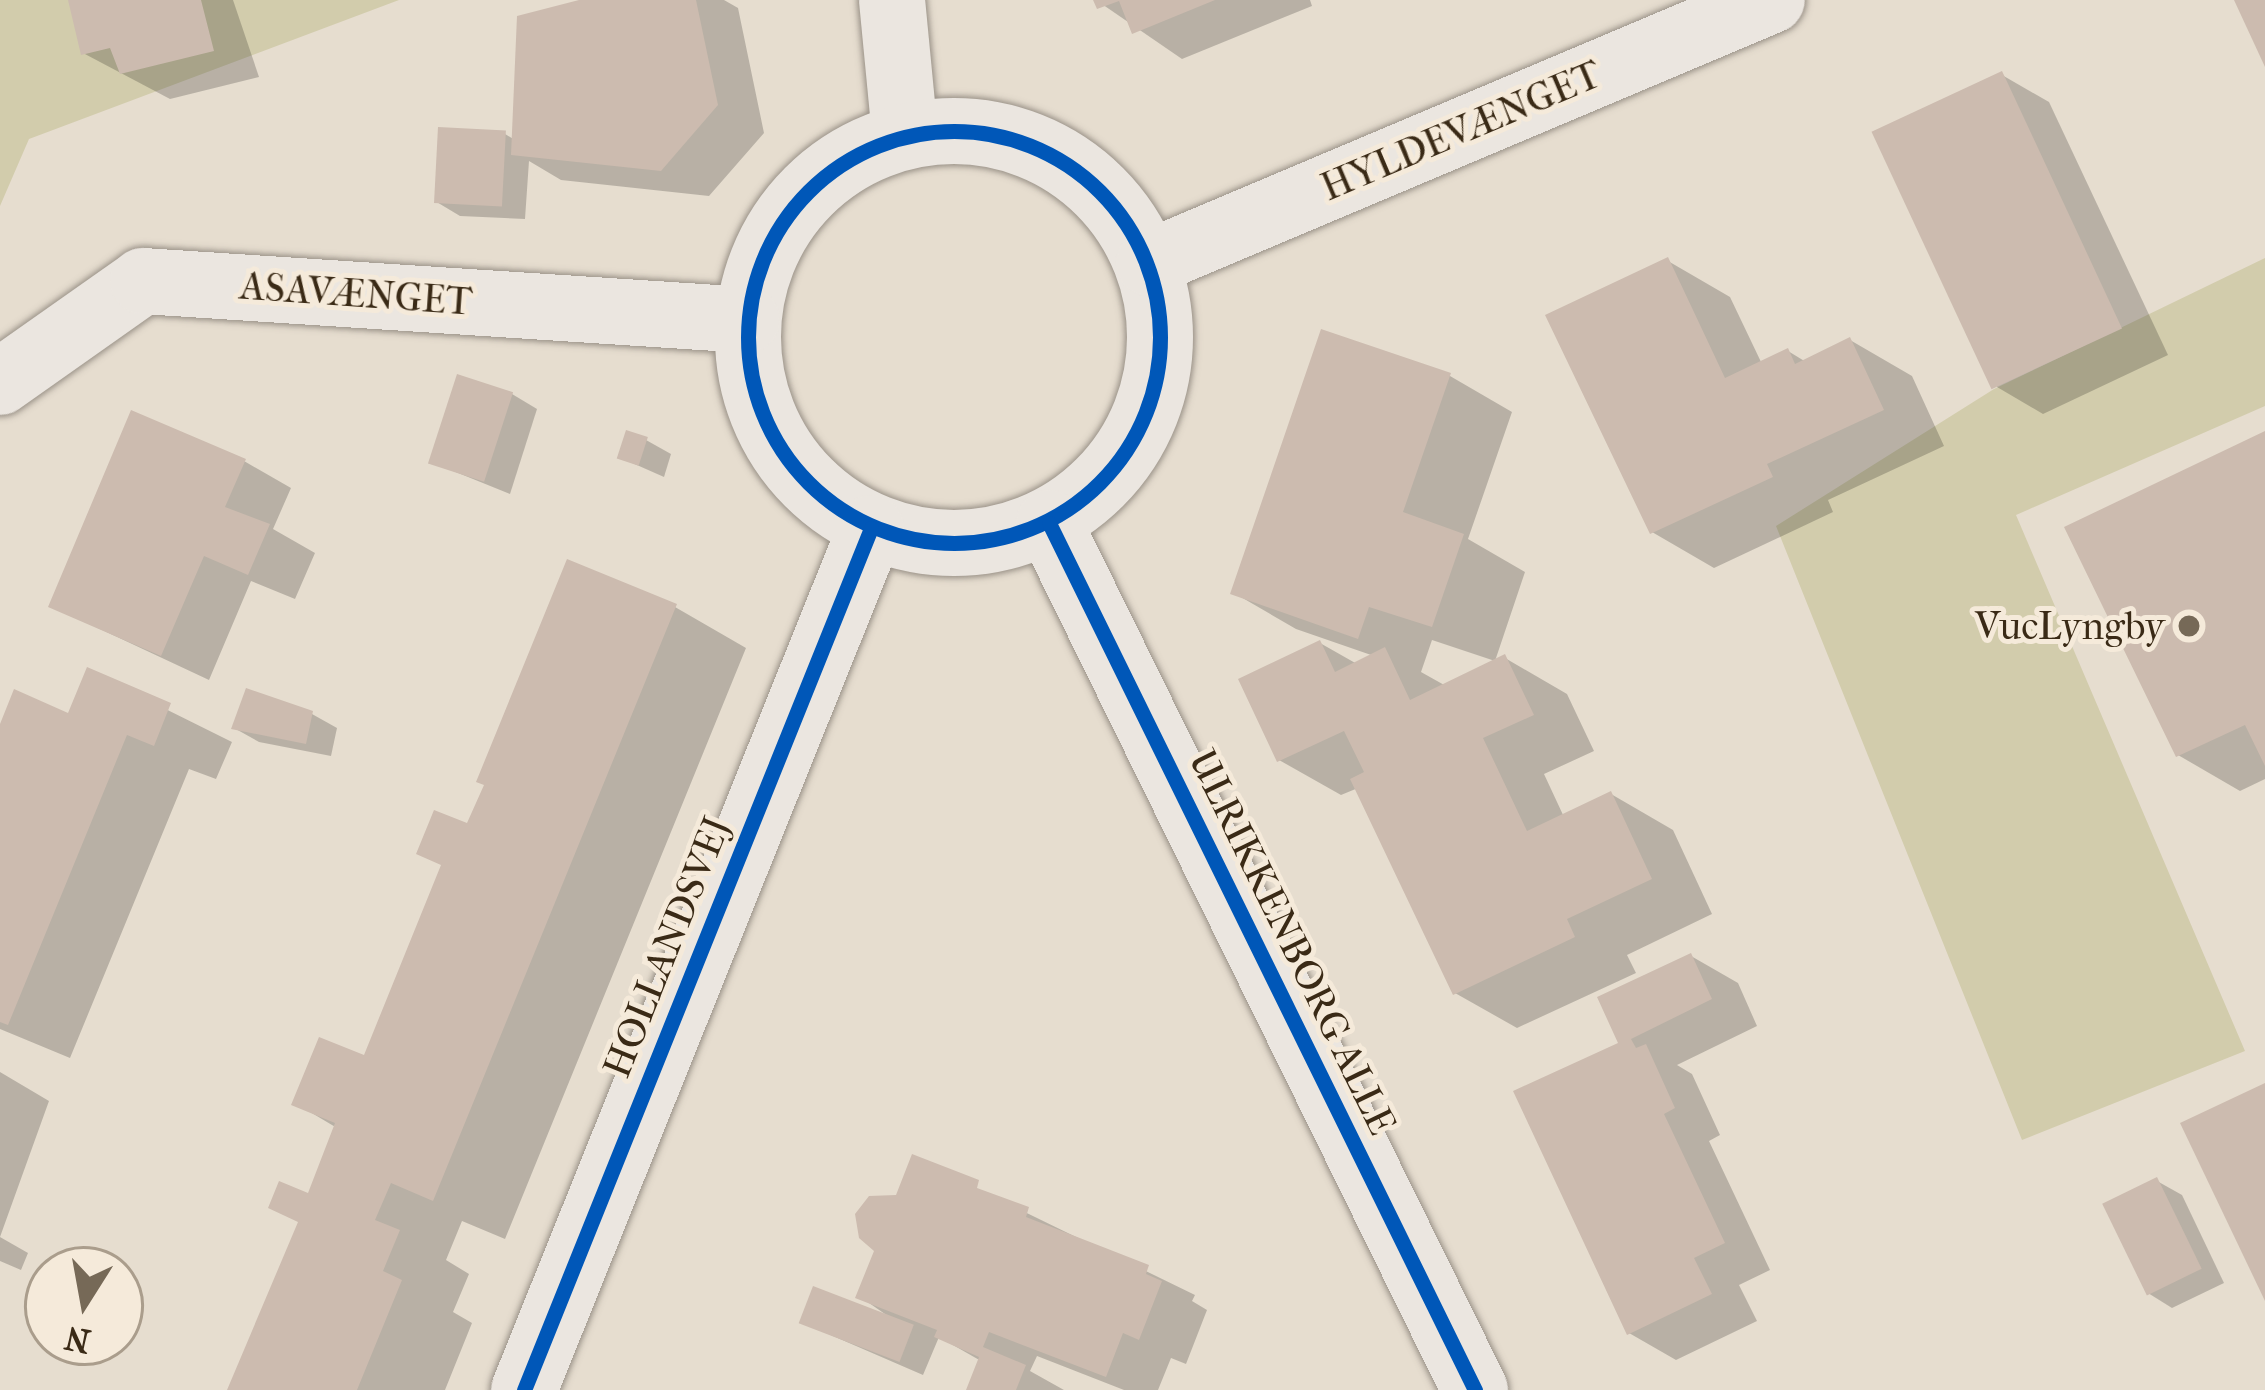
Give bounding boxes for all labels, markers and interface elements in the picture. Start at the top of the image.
street label: HYLDEVÆNGET [1314,51,1608,211]
street label: ASAVÆNGET [238,263,474,325]
place label: VucLyngby [1975,603,2165,649]
marker: VucLyngby [2176,613,2202,639]
street label: ULRIKKENBORG ALLE [1178,742,1406,1142]
street label: HOLLANDSVEJ [593,810,741,1084]
north arrow [24,1246,144,1366]
text: N [62,1317,94,1360]

